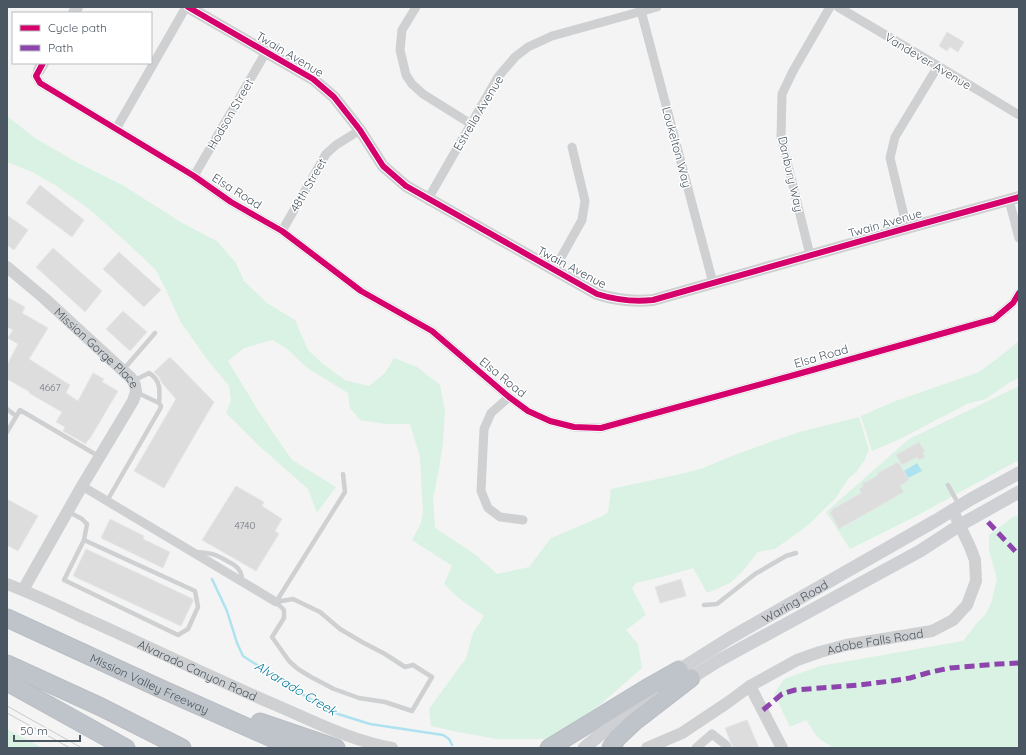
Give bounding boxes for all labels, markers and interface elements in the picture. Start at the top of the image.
legend [12,12,152,64]
text: Cycle path [48,20,107,35]
street label: Twain Avenue [254,28,327,80]
street label: Vandever Avenue [882,29,974,93]
text: Path [48,40,73,55]
street label: Estrella Avenue [450,73,506,153]
street label: Hodson Street [204,76,256,152]
street label: Loukelton Way [659,105,695,189]
street label: Danbury Way [775,135,807,213]
street label: 48th Street [287,155,329,215]
street label: Elsa Road [209,170,265,212]
street label: Twain Avenue [846,205,924,241]
street label: Twain Avenue [535,243,609,292]
street label: Mission Gorge Place [51,304,143,391]
street label: Elsa Road [792,341,850,371]
street label: Elsa Road [477,354,529,400]
house number: 4667 [39,381,61,394]
house number: 4740 [235,519,256,532]
street label: Waring Road [759,576,830,626]
street label: Adobe Falls Road [825,625,924,657]
street label: Alvarado Canyon Road [136,636,259,704]
street label: Mission Valley Freeway [88,650,212,717]
water label: Alvarado Creek [252,657,341,719]
scale bar [14,717,80,743]
text: 50 m [20,723,48,738]

